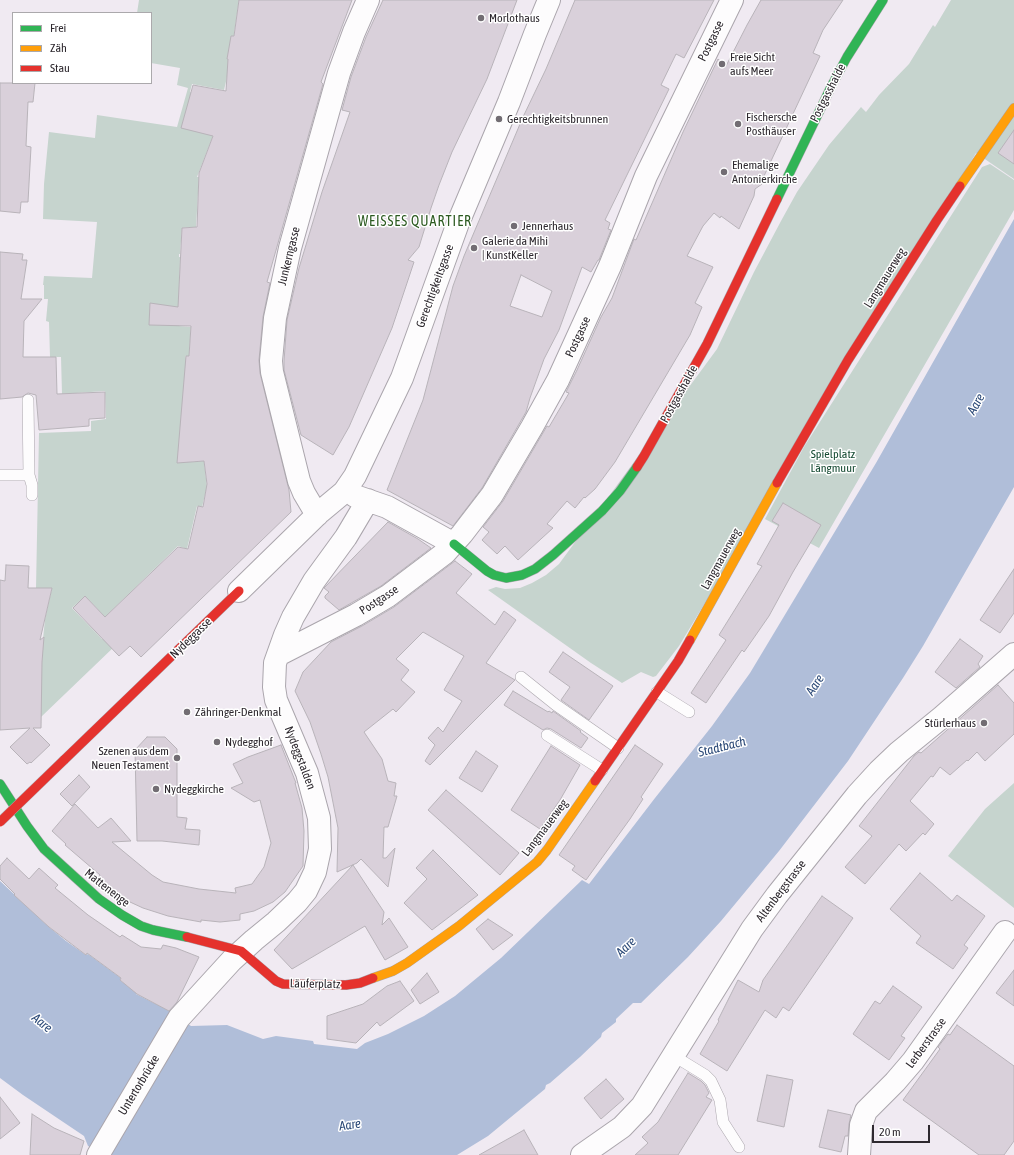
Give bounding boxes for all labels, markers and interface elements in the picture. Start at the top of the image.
place label: Morlothaus [489,11,540,25]
legend [12,12,152,84]
marker: Morlothaus [476,13,486,23]
street label: Postgasse [695,18,727,64]
text: Frei [50,21,66,35]
text: Zäh [50,41,67,55]
place label: Freie Sicht aufs Meer [730,50,775,78]
marker: Freie Sicht aufs Meer [717,59,727,69]
text: Stau [50,61,70,75]
street label: Postgasshalde [807,61,849,125]
place label: Fischersche Posthäuser [746,110,797,138]
place label: Gerechtigkeitsbrunnen [507,112,608,126]
marker: Gerechtigkeitsbrunnen [494,114,504,124]
marker: Fischersche Posthäuser [733,119,743,129]
place label: Ehemalige Antonierkirche [732,158,797,186]
marker: Ehemalige Antonierkirche [719,167,729,177]
district label: WEISSES QUARTIER [358,214,472,230]
place label: Jennerhaus [522,219,573,233]
marker: Jennerhaus [509,221,519,231]
street label: Junkerngasse [275,225,303,287]
place label: Galerie da Mihi | KunstKeller [482,234,548,262]
street label: Gerechtigkeitsgasse [413,242,457,330]
marker: Galerie da Mihi | KunstKeller [469,243,479,253]
street label: Langmauerweg [861,245,909,311]
street label: Postgasse [562,314,594,360]
street label: Postgasshalde [657,363,701,425]
water label: Aare [964,391,988,417]
park label: Spielplatz Längmuur [811,447,855,475]
street label: Langmauerweg [698,526,744,592]
street label: Postgasse [357,582,401,618]
street label: Nydeggasse [167,615,215,661]
water label: Aare [803,672,827,698]
place label: Zähringer-Denkmal [195,705,281,719]
marker: Zähringer-Denkmal [182,707,192,717]
place label: Stürlerhaus [925,716,976,730]
marker: Stürlerhaus [979,718,989,728]
street label: Nydeggstalden [281,724,319,792]
water label: Stadtbach [697,734,747,760]
place label: Nydegghof [225,735,273,749]
marker: Nydegghof [212,737,222,747]
place label: Szenen aus dem Neuen Testament [91,744,169,772]
marker: Szenen aus dem Neuen Testament [172,753,182,763]
place label: Nydeggkirche [164,782,224,796]
marker: Nydeggkirche [151,784,161,794]
street label: Langmauerweg [519,797,571,859]
street label: Altenbergstrasse [753,857,809,925]
street label: Mattenenge [82,866,132,910]
water label: Aare [613,934,639,960]
street label: Läuferplatz [290,976,340,992]
water label: Aare [29,1010,55,1036]
street label: Lerberstrasse [903,1015,949,1071]
street label: Untertorbrücke [115,1052,163,1118]
water label: Aare [338,1116,362,1134]
scale bar [874,1117,932,1143]
text: 20 m [879,1125,901,1139]

